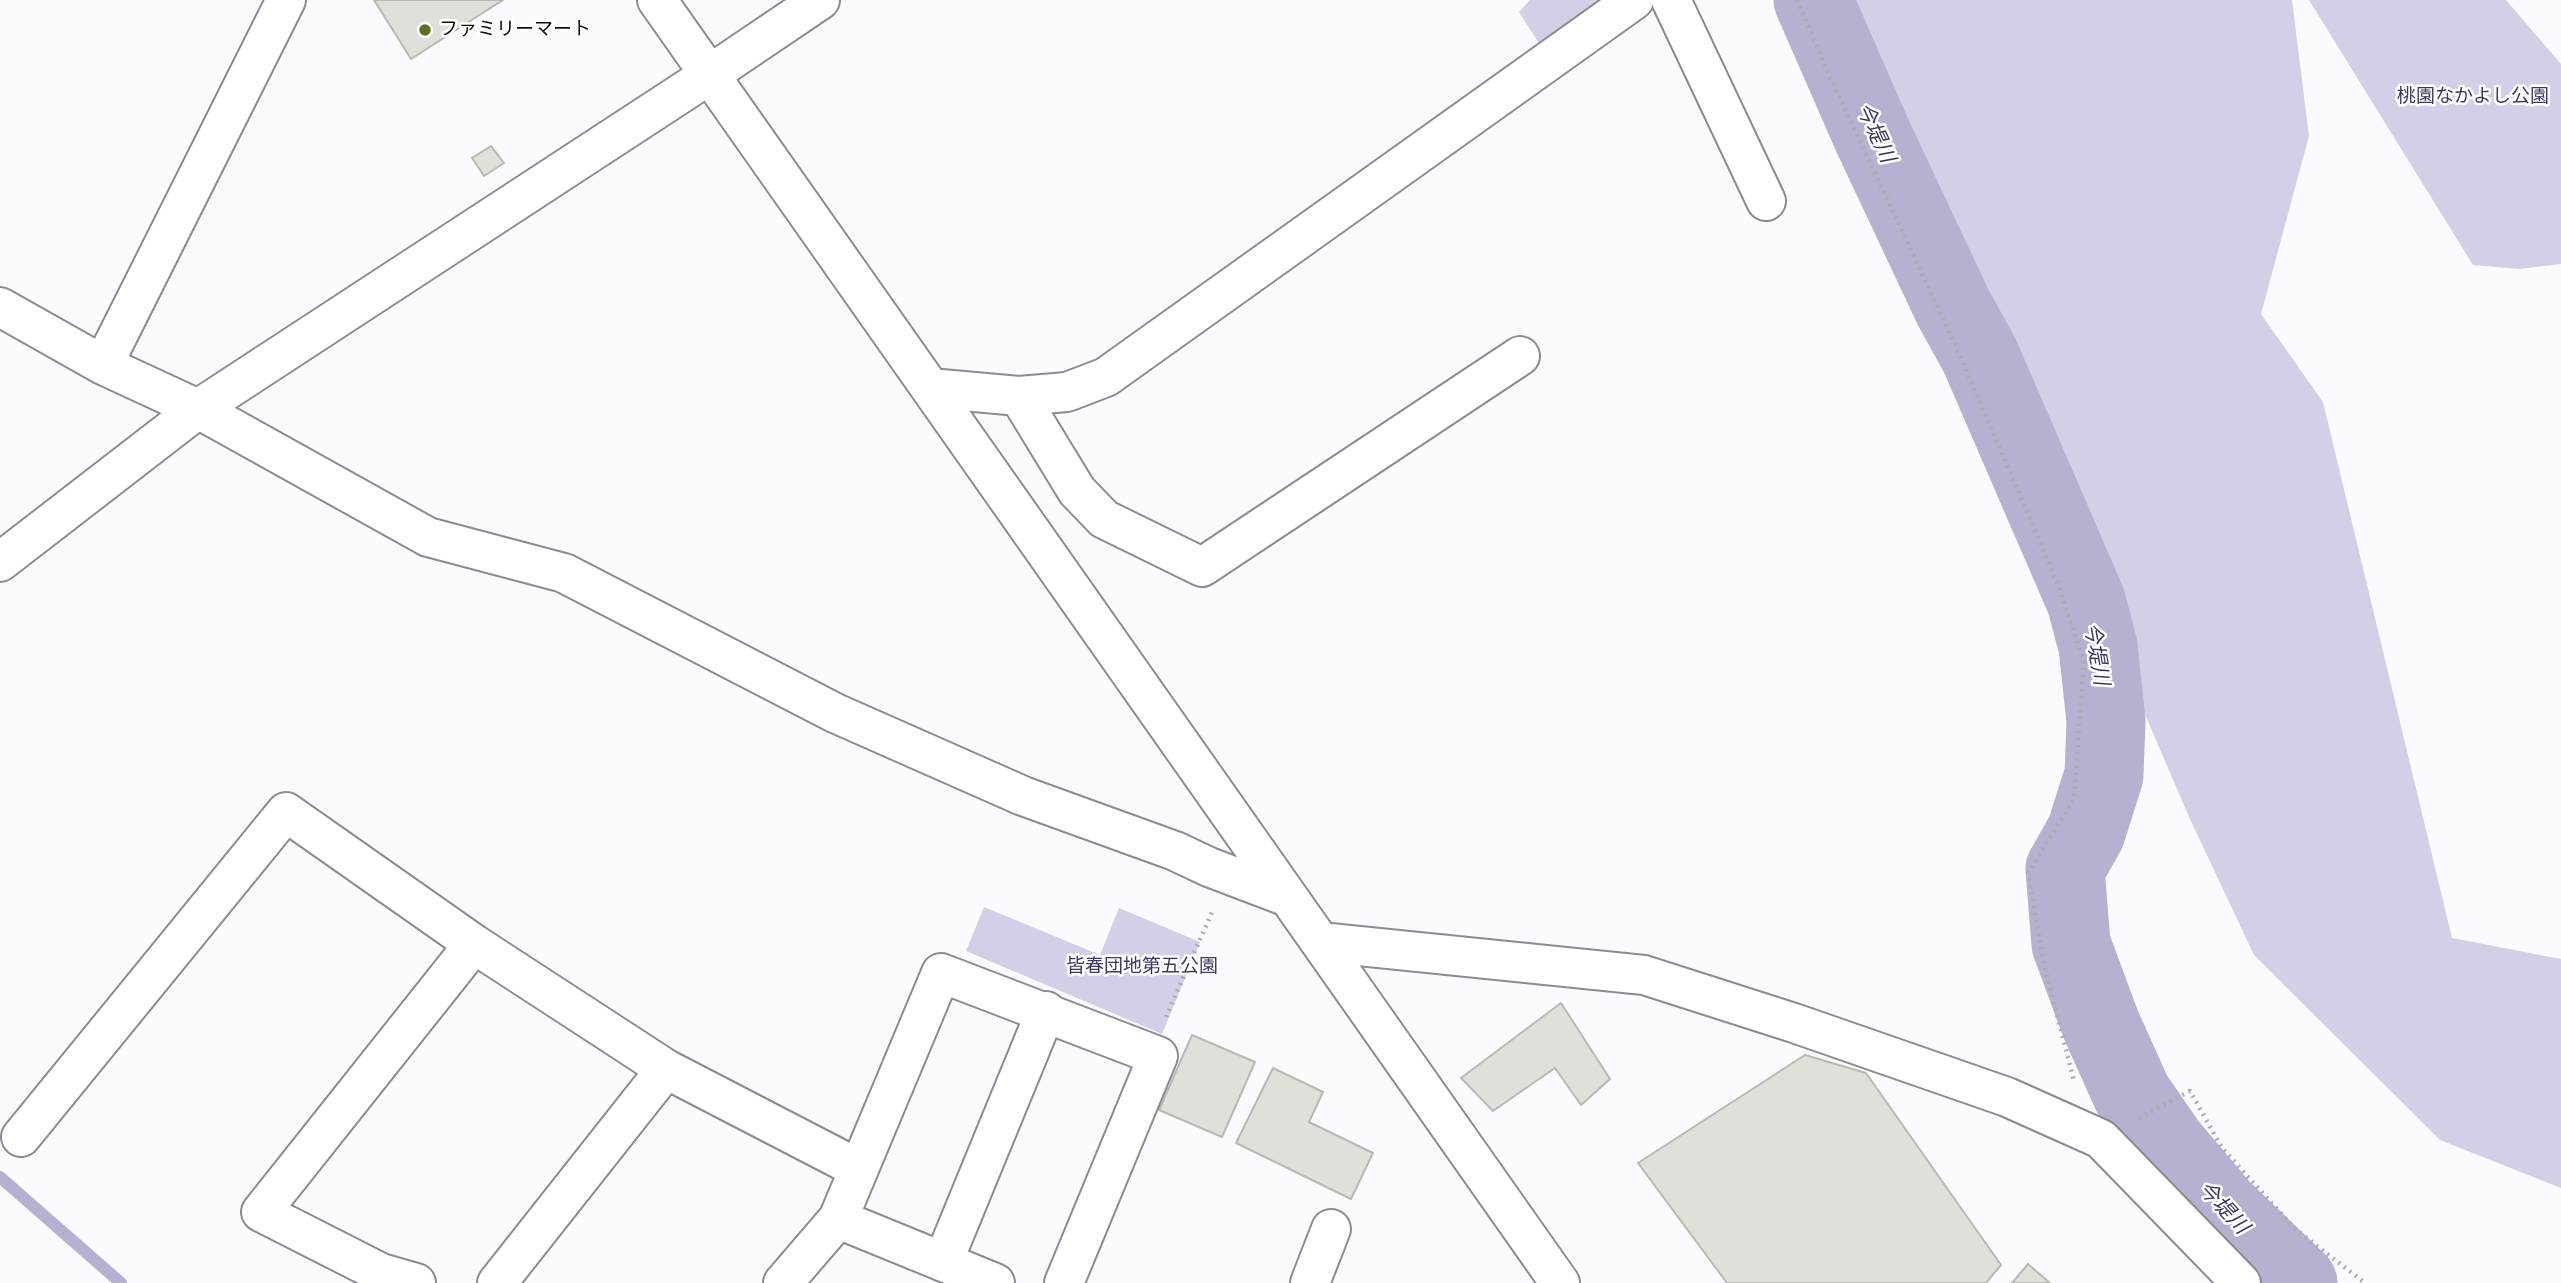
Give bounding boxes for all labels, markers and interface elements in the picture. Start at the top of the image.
place label: ファミリーマート [439,19,591,41]
marker: ファミリーマート [417,22,433,38]
park label: 桃園なかよし公園 [2397,86,2549,108]
water label: 今堤川 [1850,99,1900,167]
water label: 今堤川 [2078,621,2114,687]
park label: 皆春団地第五公園 [1066,956,1218,978]
water label: 今堤川 [2192,1176,2254,1240]

